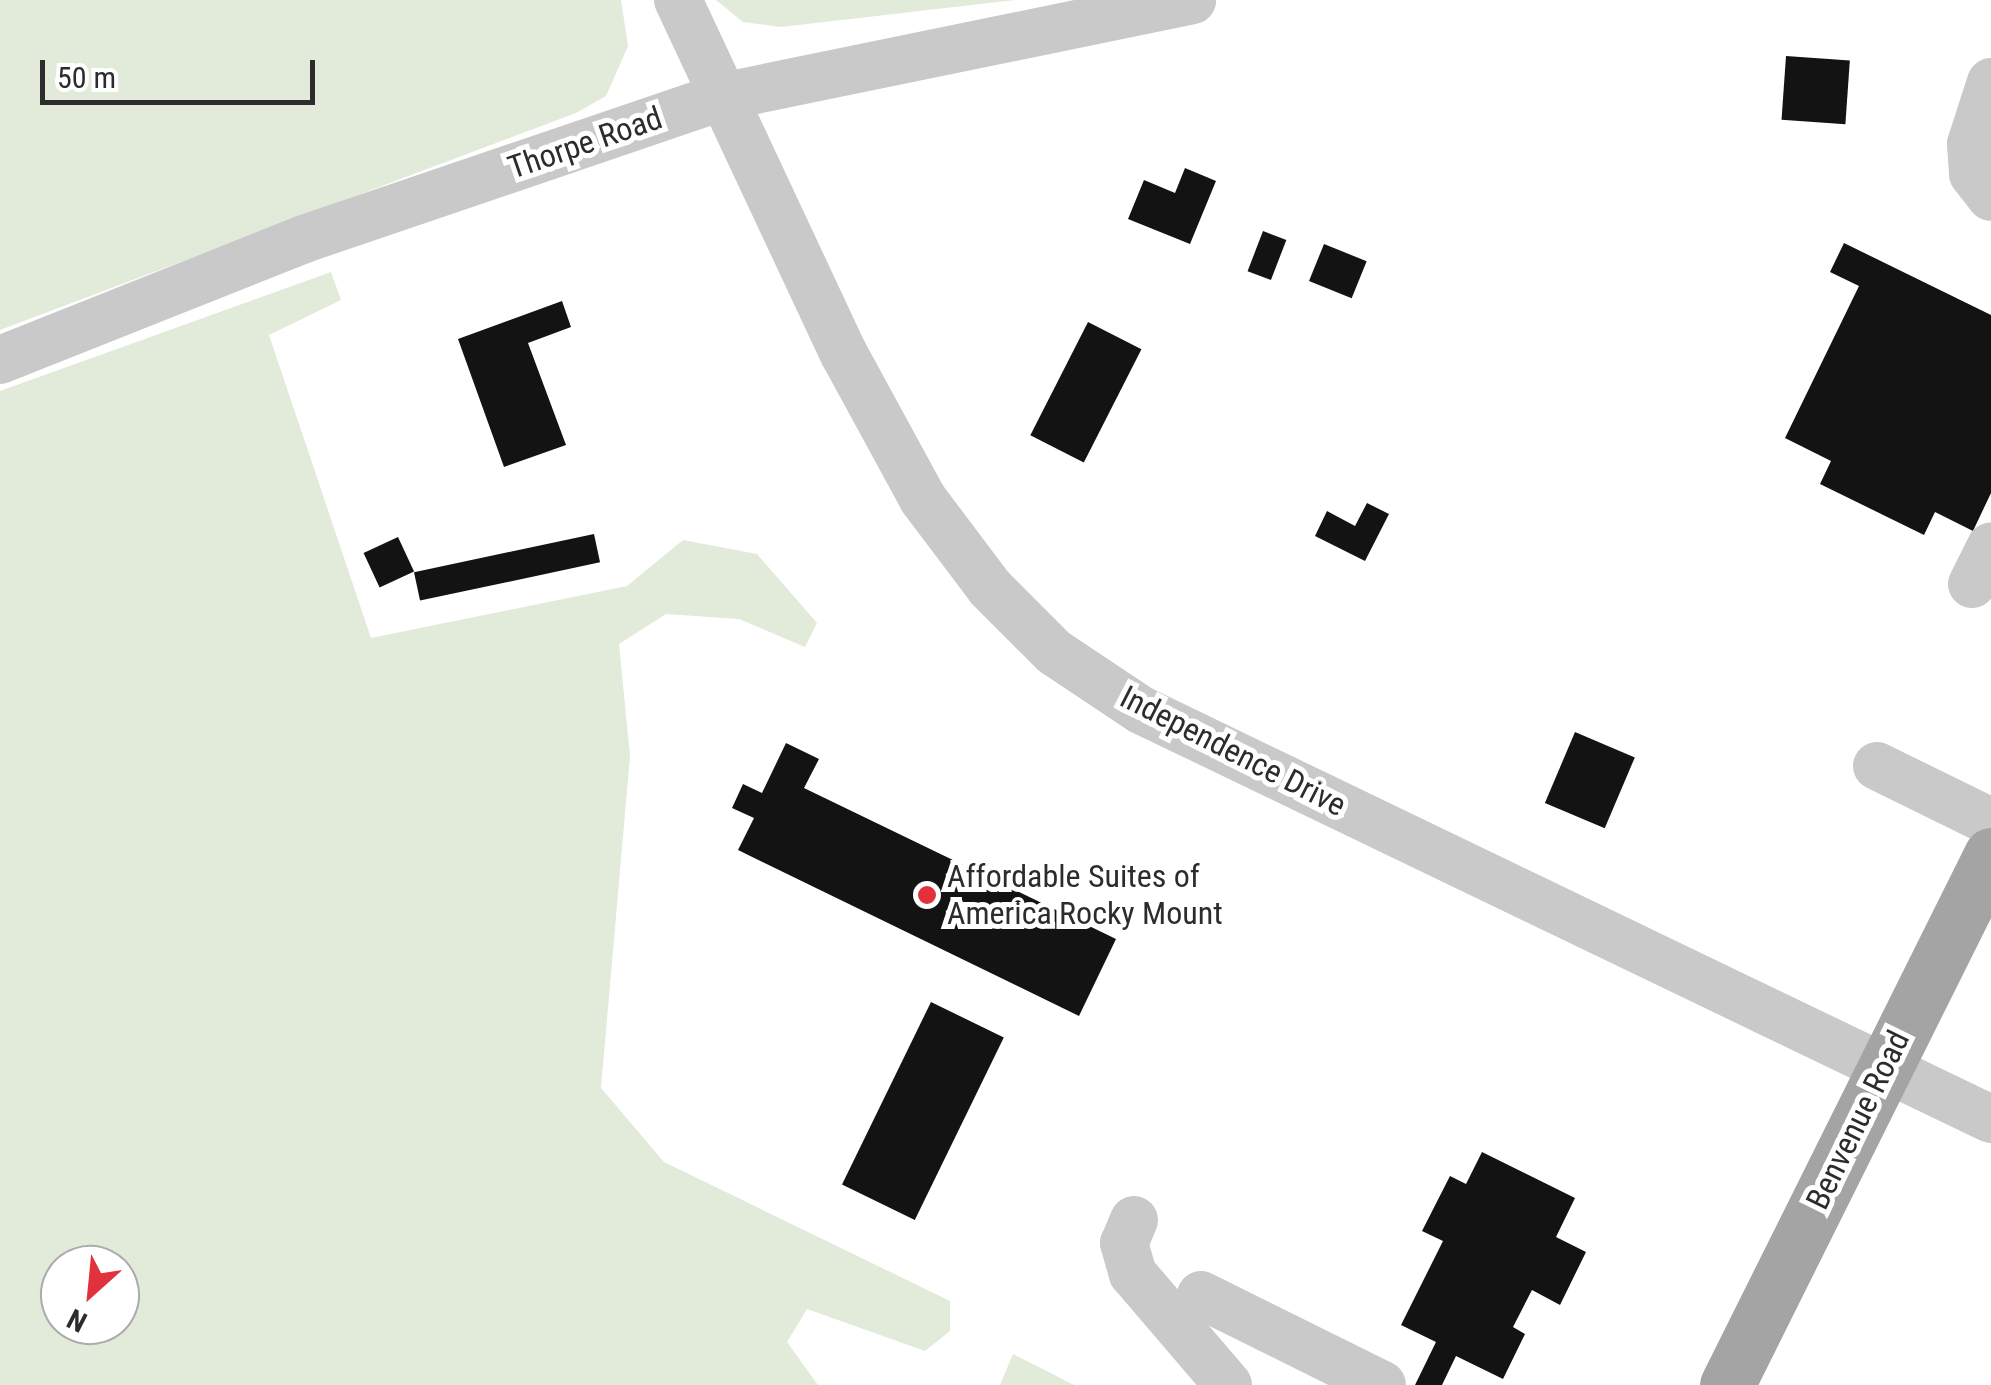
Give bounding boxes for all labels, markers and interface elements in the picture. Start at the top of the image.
scale bar [45,40,320,102]
text: 50 m [57,60,116,95]
street label: Thorpe Road [503,99,667,187]
street label: Independence Drive [1114,678,1352,824]
place label: Affordable Suites of America Rocky Mount [947,858,1223,933]
marker: Affordable Suites of America Rocky Mount [916,884,938,906]
street label: Benvenue Road [1798,1024,1918,1216]
north arrow [40,1245,140,1345]
text: N [62,1302,92,1339]

